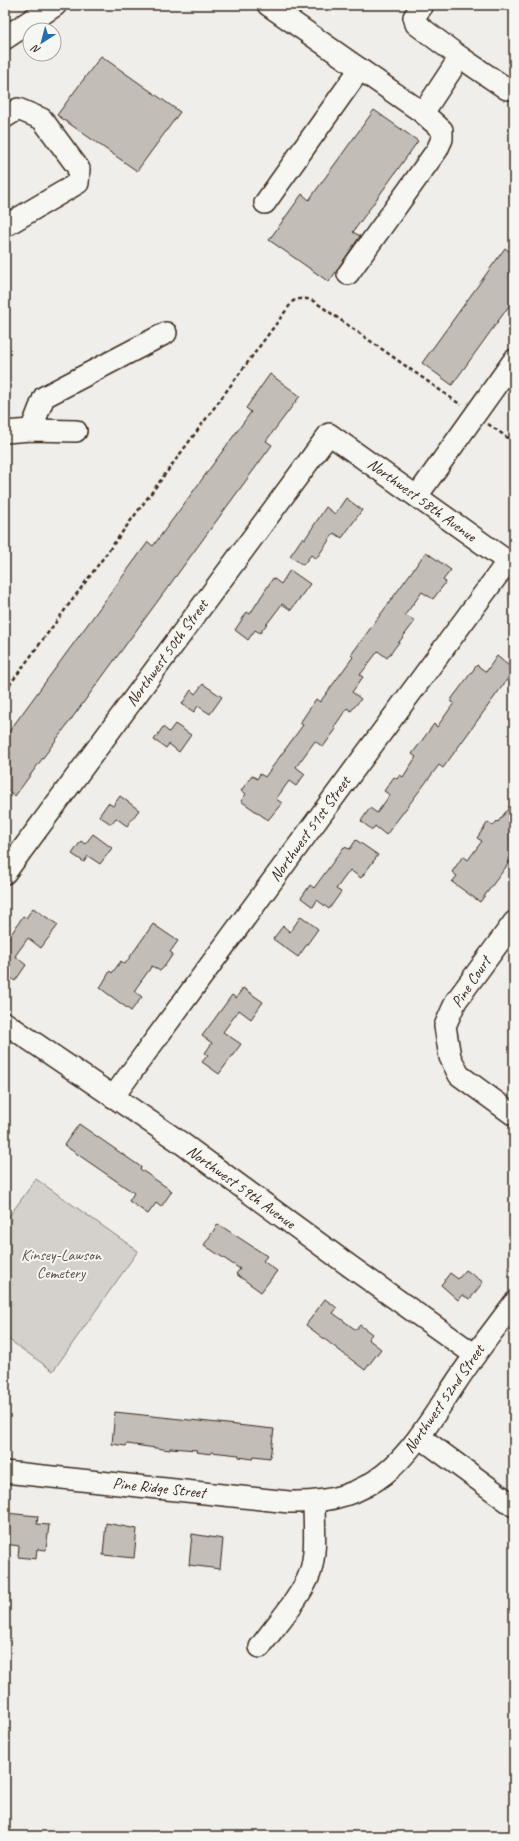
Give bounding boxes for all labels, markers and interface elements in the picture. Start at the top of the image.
north arrow [22,22,62,62]
text: N [27,41,43,58]
street label: Northwest 58th Avenue [364,454,482,547]
street label: Northwest 50th Street [122,594,213,710]
street label: Northwest 51st Street [265,771,356,886]
street label: Pine Court [447,950,497,1011]
street label: Northwest 59th Avenue [183,1141,301,1234]
park label: Kinsey-Lawson Cemetery [21,1245,102,1283]
street label: Northwest 52nd Street [399,1339,490,1457]
street label: Pine Ridge Street [112,1473,209,1503]

